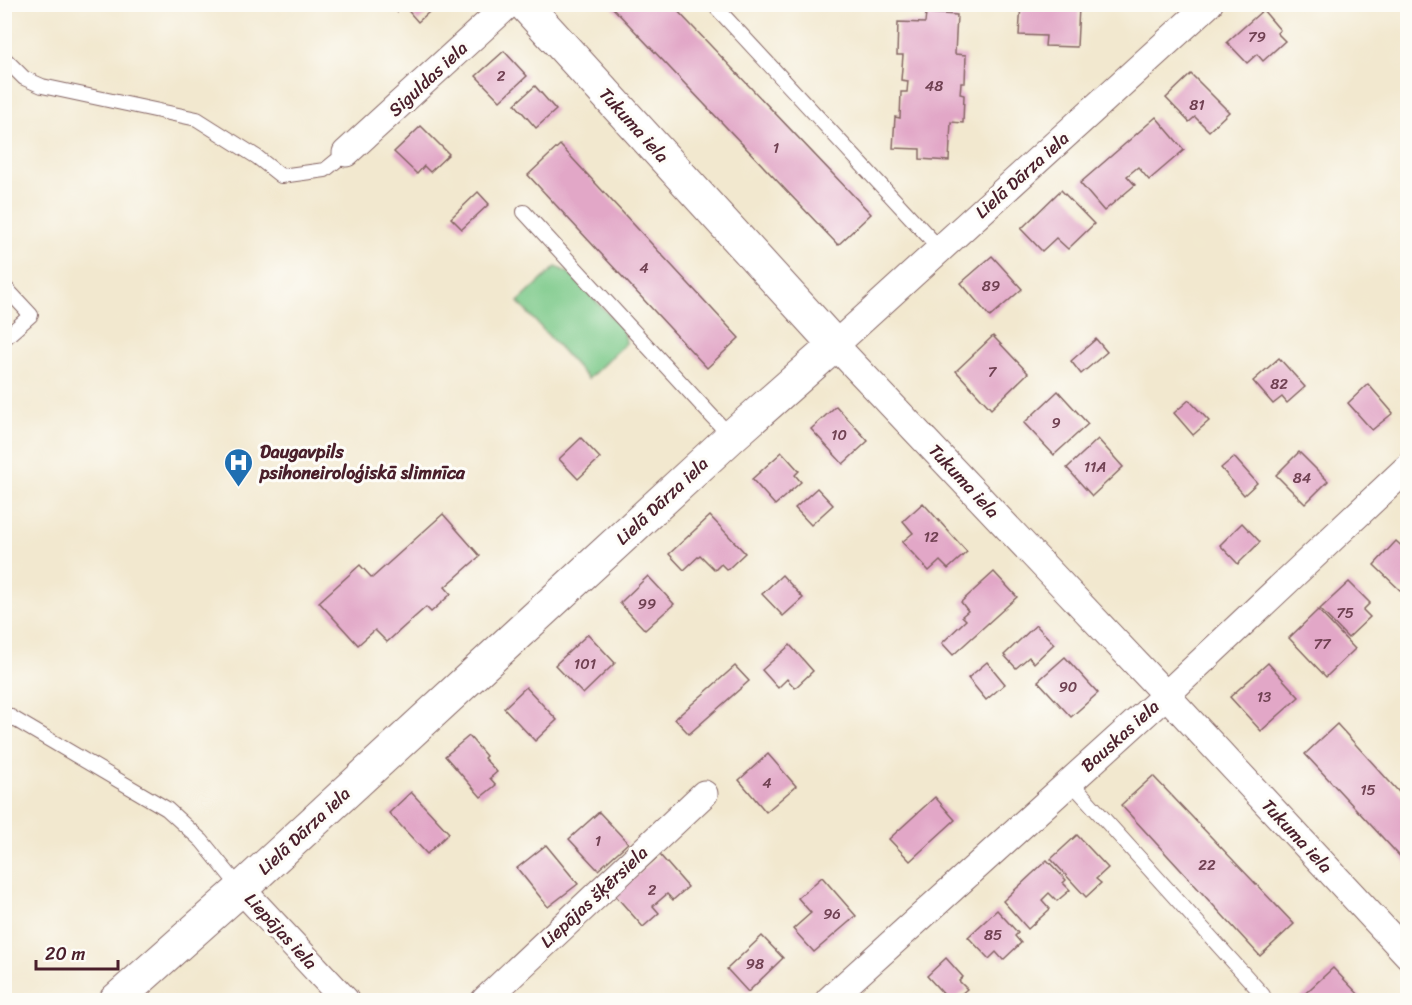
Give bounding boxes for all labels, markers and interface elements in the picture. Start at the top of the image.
house number: 79 [1248,24,1266,50]
street label: Siguldas iela [381,33,475,125]
house number: 2 [497,63,506,89]
house number: 48 [925,73,943,99]
street label: Tukuma iela [591,80,677,170]
house number: 81 [1189,92,1205,118]
street label: Lielā Dārza iela [967,123,1077,227]
house number: 1 [773,135,779,161]
house number: 4 [639,255,649,281]
house number: 89 [982,273,1000,299]
house number: 7 [988,359,998,385]
house number: 82 [1270,371,1288,397]
house number: 9 [1051,410,1061,436]
house number: 10 [831,422,847,448]
place label: Daugavpils psihoneiroloģiskā slimnīca [259,436,466,489]
street label: Tukuma iela [921,436,1007,526]
hospital icon: Daugavpils psihoneiroloģiskā slimnīca [223,446,255,488]
street label: Lielā Dārza iela [608,449,716,553]
house number: 11A [1084,454,1106,480]
house number: 84 [1293,465,1311,491]
house number: 12 [923,524,939,550]
house number: 99 [638,591,656,617]
house number: 75 [1336,600,1354,626]
house number: 77 [1313,631,1332,657]
house number: 101 [574,651,596,677]
house number: 90 [1059,674,1077,700]
house number: 13 [1257,684,1271,710]
street label: Bauskas iela [1073,692,1167,780]
house number: 4 [762,770,772,796]
house number: 15 [1360,777,1376,803]
street label: Lielā Dārza iela [250,779,358,883]
street label: Tukuma iela [1254,791,1340,881]
house number: 1 [595,828,601,854]
street label: Liepājas šķērsiela [532,838,656,956]
house number: 22 [1198,852,1216,878]
house number: 2 [648,877,657,903]
street label: Liepājas iela [236,885,326,977]
house number: 96 [823,901,841,927]
house number: 85 [984,922,1002,948]
scale bar [36,933,118,971]
text: 20 m [45,938,85,970]
house number: 98 [746,951,764,977]

